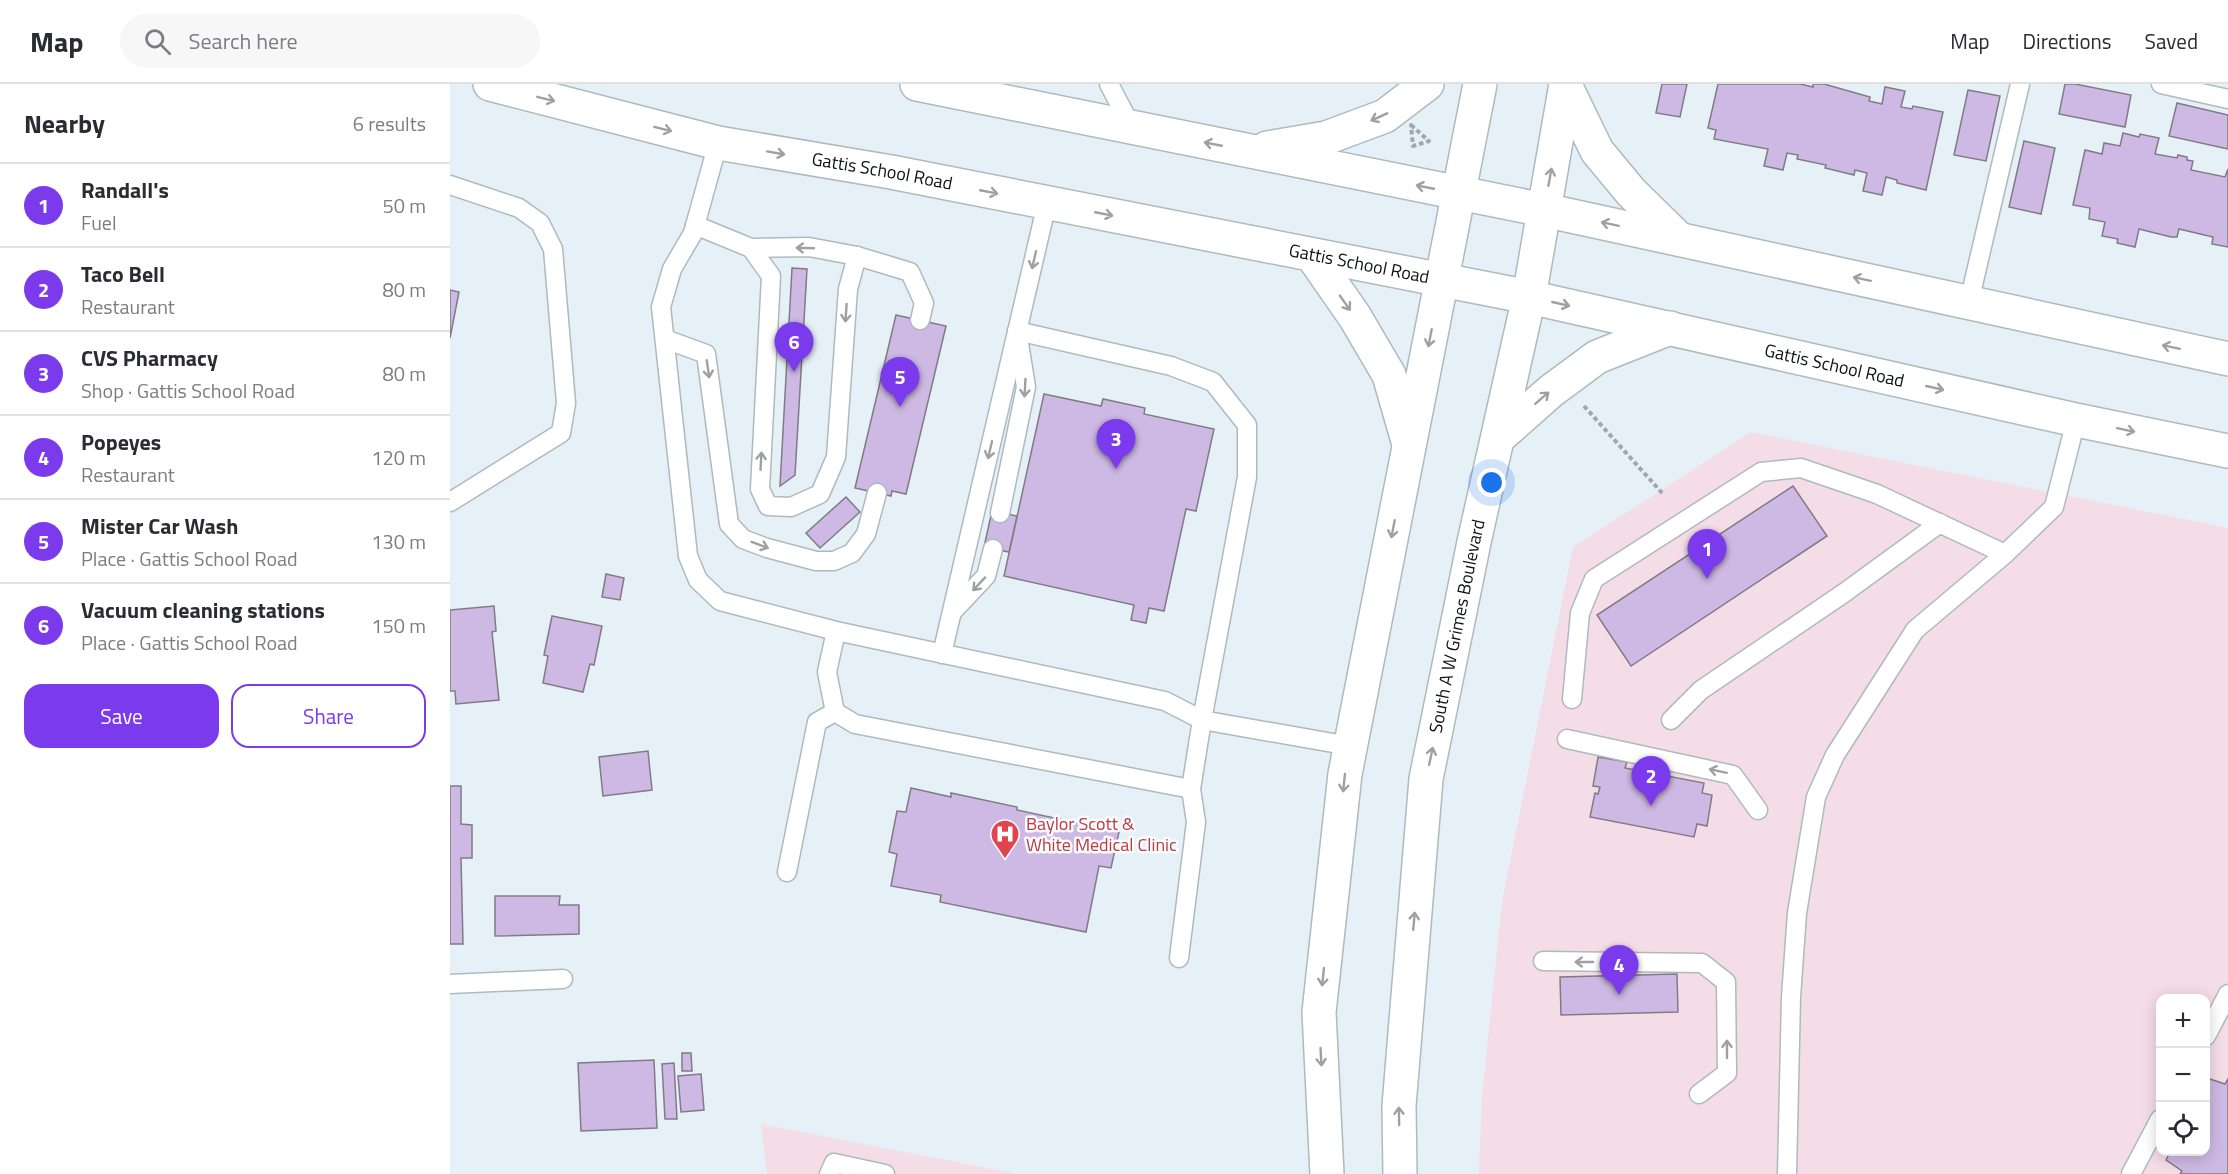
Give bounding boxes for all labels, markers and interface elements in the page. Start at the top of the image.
search box [120,14,540,68]
text: Map [30,20,84,63]
text: Search here [189,24,298,58]
icon: search [141,25,174,58]
text: Map [1950,25,1990,57]
text: Directions [2023,25,2112,57]
text: Saved [2145,25,2198,57]
one-way arrow [536,94,555,106]
text: Nearby [24,104,105,143]
text: 6 results [353,108,426,139]
one-way arrow [1371,112,1389,123]
one-way arrow [654,124,673,135]
one-way arrow [1204,138,1223,149]
street label: Gattis School Road [810,145,955,197]
one-way arrow [766,148,785,159]
one-way arrow [1545,168,1556,187]
text: Randall's [81,173,169,207]
one-way arrow [1416,181,1435,192]
one-way arrow [978,187,998,198]
text: 1 [38,190,49,221]
text: 50 m [382,190,426,221]
text: Fuel [81,207,117,238]
one-way arrow [1094,209,1113,220]
one-way arrow [1601,218,1621,229]
street label: Gattis School Road [1287,236,1432,290]
one-way arrow [795,242,815,253]
one-way arrow [1027,250,1039,269]
text: Taco Bell [81,257,165,291]
one-way arrow [1853,273,1873,284]
text: 2 [38,274,49,305]
text: 80 m [382,274,426,305]
text: Restaurant [81,291,175,322]
one-way arrow [1339,295,1351,311]
one-way arrow [1550,299,1570,310]
one-way arrow [841,302,852,322]
pin: 6 [774,322,814,372]
one-way arrow [1424,328,1435,347]
street label: Gattis School Road [1762,336,1907,394]
one-way arrow [2162,340,2181,352]
text: CVS Pharmacy [81,341,218,375]
text: 3 [38,358,49,389]
text: 80 m [382,358,426,389]
pin: 5 [880,358,920,407]
one-way arrow [702,359,713,378]
text: Shop · Gattis School Road [81,375,295,406]
one-way arrow [1019,378,1030,398]
one-way arrow [1925,383,1945,394]
one-way arrow [1534,391,1549,405]
pin: 3 [1096,420,1136,469]
text: Popeyes [81,425,161,459]
one-way arrow [2116,425,2135,436]
one-way arrow [983,440,995,459]
text: 4 [38,442,49,473]
text: 120 m [371,442,426,473]
one-way arrow [756,451,767,471]
text: Restaurant [81,459,175,490]
your location [1477,468,1506,497]
text: Mister Car Wash [81,509,238,543]
street label: South A W Grimes Boulevard [1422,517,1492,735]
one-way arrow [1387,519,1398,539]
text: 5 [38,526,49,557]
text: 130 m [371,526,426,557]
pin: 1 [1688,530,1726,579]
one-way arrow [750,541,769,552]
text: Place · Gattis School Road [81,543,298,574]
one-way arrow [971,576,986,591]
text: Vacuum cleaning stations [81,593,325,627]
text: 6 [38,610,49,641]
text: 150 m [371,610,426,641]
text: Place · Gattis School Road [81,627,298,658]
button: Save [24,684,219,748]
button: Share [231,684,426,748]
one-way arrow [1425,747,1437,766]
pin: 2 [1632,756,1670,806]
one-way arrow [1709,765,1728,777]
one-way arrow [1338,772,1349,792]
place label: Baylor Scott & White Medical Clinic [1026,810,1177,858]
hospital icon: Baylor Scott & White Medical Clinic [989,818,1021,860]
one-way arrow [1409,912,1420,932]
pin: 4 [1600,946,1638,995]
one-way arrow [1575,956,1595,968]
one-way arrow [1317,966,1328,986]
map controls [2156,994,2210,1156]
button: + [2156,994,2210,1048]
one-way arrow [1721,1040,1733,1060]
one-way arrow [1316,1046,1327,1066]
button: − [2156,1048,2210,1102]
button: locate [2156,1102,2210,1156]
one-way arrow [1393,1106,1405,1126]

